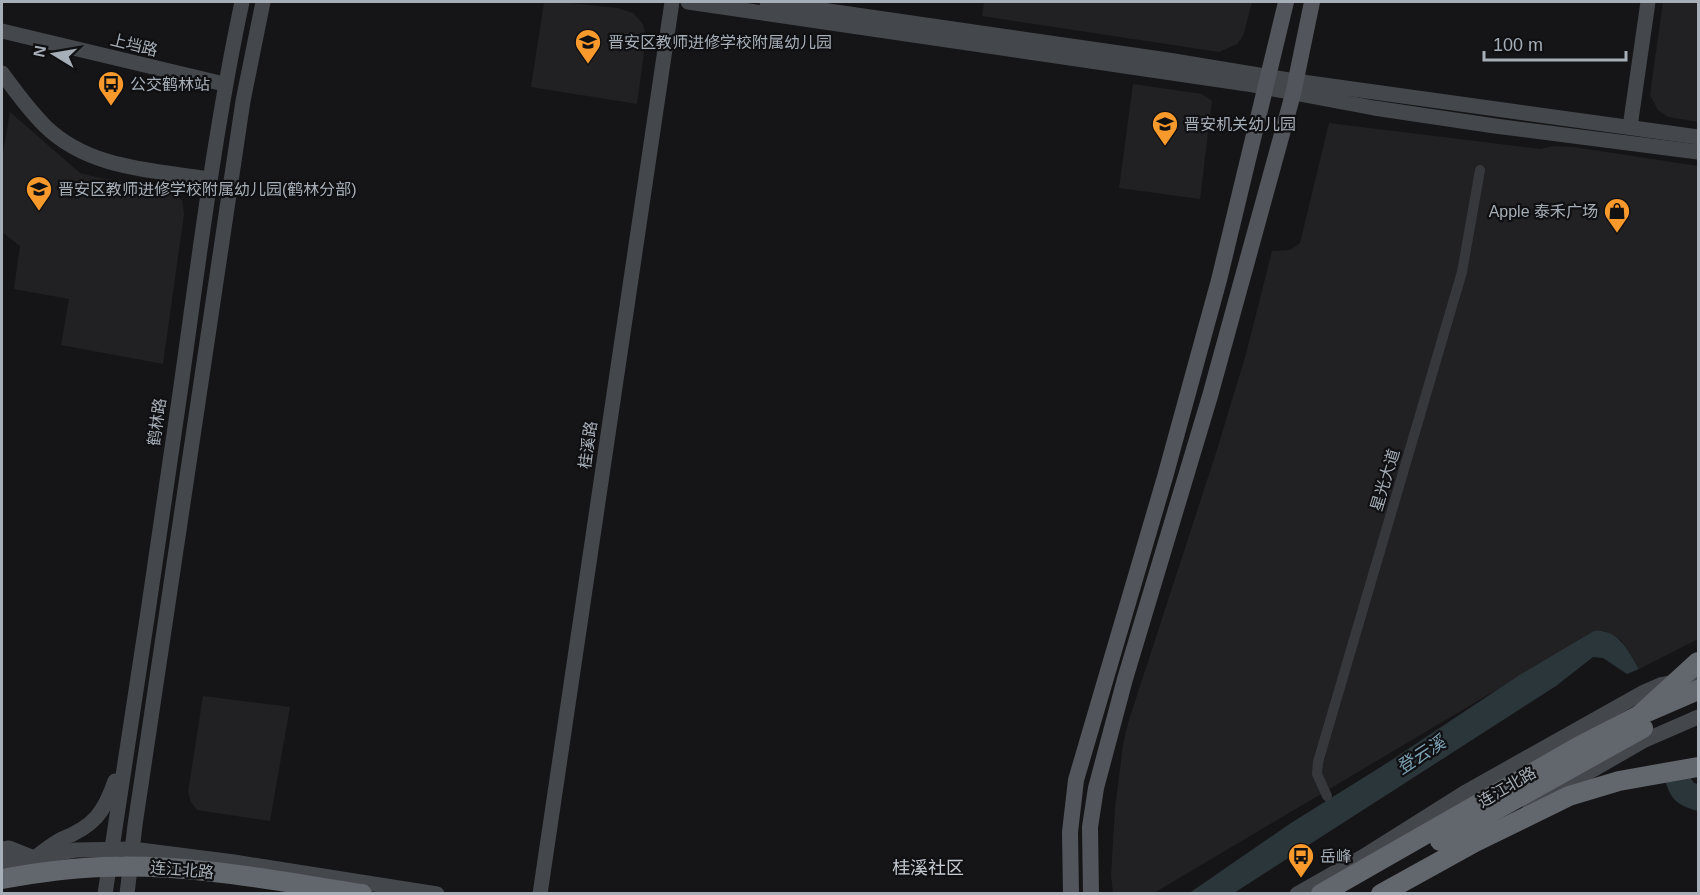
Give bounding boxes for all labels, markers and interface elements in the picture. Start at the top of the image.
north arrow [24,24,84,84]
scale bar [1484,24,1626,62]
school or university icon: 晋安区教师进修学校附属幼儿园 [573,27,603,65]
street label: 上垱路 [109,31,159,59]
place label: 晋安区教师进修学校附属幼儿园 [608,34,832,51]
text: 100 m [1493,35,1543,55]
text: N [30,44,49,59]
bus stop icon: 公交鹤林站 [96,69,126,107]
place label: 公交鹤林站 [130,76,210,93]
school or university icon: 晋安机关幼儿园 [1150,109,1180,147]
place label: 晋安机关幼儿园 [1184,116,1296,133]
school or university icon: 晋安区教师进修学校附属幼儿园(鹤林分部) [24,174,54,212]
place label: 晋安区教师进修学校附属幼儿园(鹤林分部) [58,181,357,198]
shop icon: Apple 泰禾广场 [1602,196,1632,234]
place label: Apple 泰禾广场 [1489,203,1598,220]
street label: 鹤林路 [145,397,169,447]
street label: 桂溪路 [576,420,600,470]
street label: 星光大道 [1368,447,1402,513]
water label: 登云溪 [1393,731,1451,778]
street label: 连江北路 [1475,764,1539,810]
bus stop icon: 岳峰 [1286,841,1316,879]
place label: 岳峰 [1320,848,1352,865]
district label: 桂溪社区 [892,858,964,878]
street label: 连江北路 [149,859,215,881]

